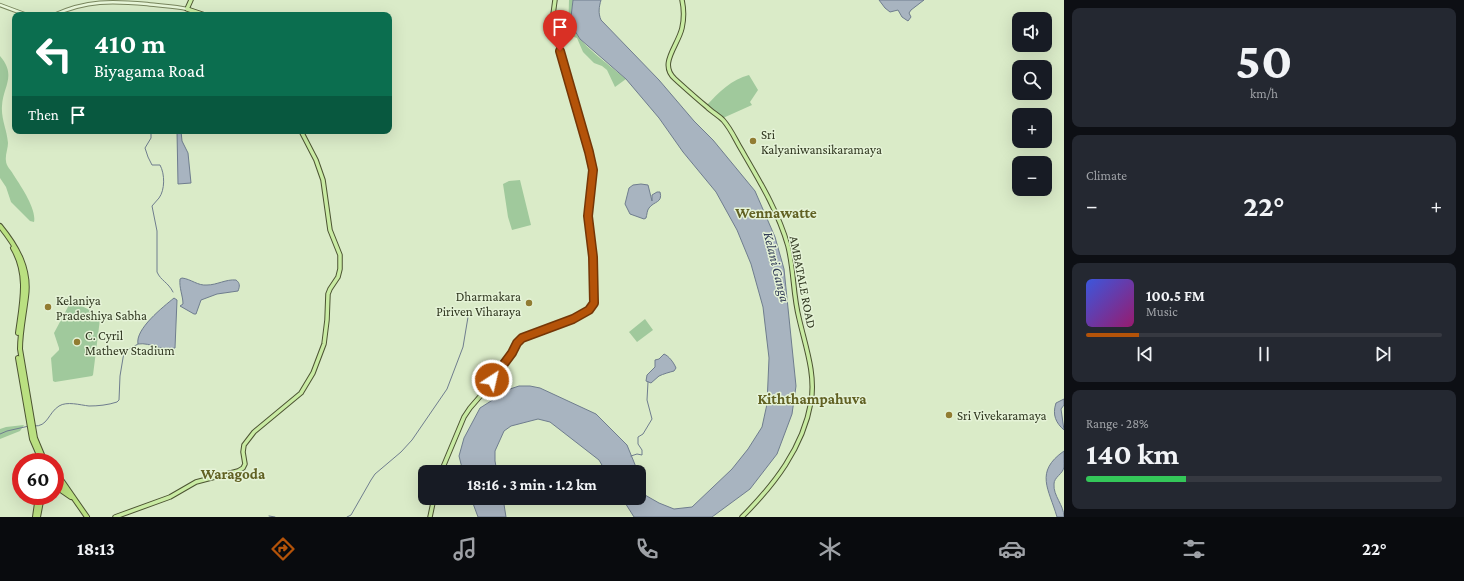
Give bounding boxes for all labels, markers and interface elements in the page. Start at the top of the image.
pin [543,10,577,51]
map controls [1012,12,1052,196]
button: sound [1012,12,1052,52]
icon: arrive [549,16,571,38]
icon: left [28,28,80,80]
text: 410 m [94,28,166,59]
text: 50 [1235,31,1293,89]
button: search [1012,60,1052,100]
text: Biyagama Road [94,61,205,81]
text: km/h [1250,86,1278,101]
icon: arrive [67,104,89,126]
text: Then [28,107,59,123]
button: + [1012,108,1052,148]
place label: Sri Kalyaniwansikaramaya [761,127,882,157]
marker: Sri Kalyaniwansikaramaya [748,136,758,146]
button: − [1012,156,1052,196]
text: Climate [1086,168,1127,183]
text: 22° [1243,189,1285,222]
text: − [1086,193,1098,218]
text: + [1430,193,1442,218]
district label: Wennawatte [734,205,817,221]
water label: Kelani Ganga [761,230,794,304]
street label: AMBATALE ROAD [787,234,819,330]
text: 100.5 FM [1146,288,1205,304]
place label: Dharmakara Piriven Viharaya [436,289,521,319]
place label: Kelaniya Pradeshiya Sabha [56,293,147,323]
marker: Dharmakara Piriven Viharaya [524,298,534,308]
marker: Kelaniya Pradeshiya Sabha [43,302,53,312]
text: Music [1146,304,1178,319]
place label: C. Cyril Mathew Stadium [85,328,175,358]
marker: C. Cyril Mathew Stadium [72,337,82,347]
icon: previous [1134,343,1156,365]
icon: pause [1253,343,1275,365]
icon: next [1372,343,1394,365]
position arrow [471,359,513,401]
district label: Kiththampahuva [757,391,867,407]
place label: Sri Vivekaramaya [957,408,1047,423]
marker: Sri Vivekaramaya [944,410,954,420]
text: Range · 28% [1086,416,1149,431]
text: 140 km [1086,437,1179,470]
speed limit sign: 60 [12,453,64,505]
district label: Waragoda [200,466,266,482]
text: 18:16 · 3 min · 1.2 km [467,477,597,493]
icon: directions [269,535,297,563]
icon: music [451,535,479,563]
icon: phone [633,535,661,563]
icon: climate [816,535,844,563]
icon: car [998,535,1026,563]
icon: filters [1180,535,1208,563]
text: 18:13 [77,539,115,559]
text: 22° [1362,539,1387,559]

